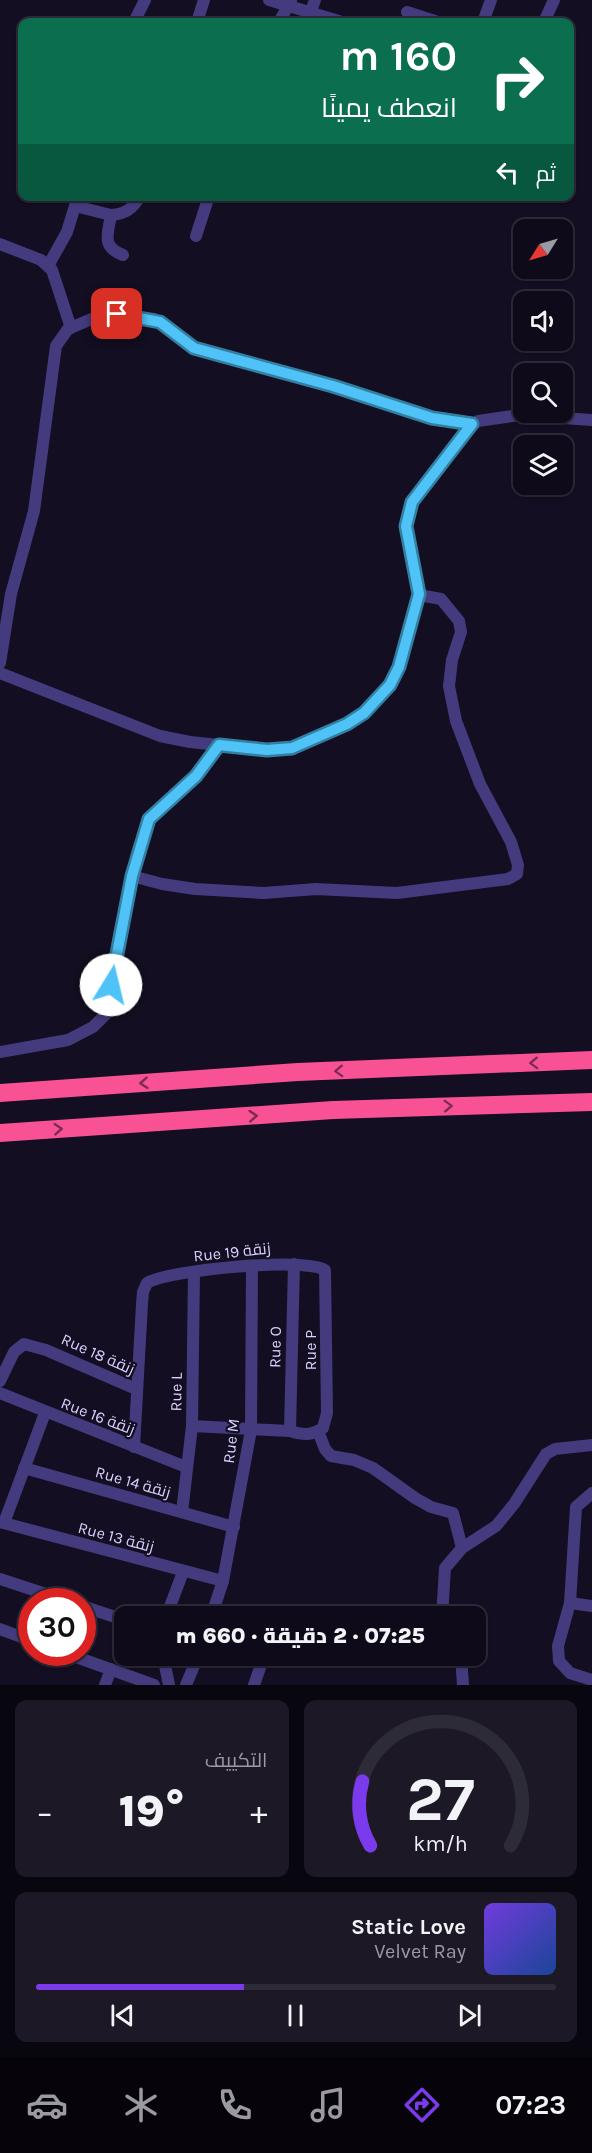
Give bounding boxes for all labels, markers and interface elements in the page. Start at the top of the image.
text: 160 m [339,31,457,81]
icon: right [478,42,556,120]
text: انعطف يمينًا [321,92,457,124]
icon: left [491,156,524,189]
text: ثم [536,161,556,187]
north arrow [513,219,573,279]
map controls [513,219,573,495]
pin [91,288,142,339]
button: sound [513,291,573,351]
icon: arrive [100,297,133,330]
button: search [513,363,573,423]
button: layers [513,435,573,495]
position arrow [79,953,143,1017]
one-way arrow [529,1056,538,1069]
one-way arrow [334,1064,343,1077]
one-way arrow [140,1077,149,1090]
one-way arrow [443,1099,452,1112]
one-way arrow [248,1109,257,1122]
one-way arrow [54,1123,63,1136]
street label: Rue 19 زنقة [192,1238,272,1266]
street label: Rue O [265,1326,285,1368]
street label: Rue 18 زنقة [58,1329,138,1379]
street label: Rue P [301,1330,320,1370]
street label: Rue L [166,1372,186,1412]
street label: Rue 16 زنقة [58,1393,138,1439]
street label: Rue M [219,1417,243,1465]
street label: Rue 14 زنقة [93,1462,173,1502]
street label: Rue 13 زنقة [76,1518,156,1556]
speed limit sign: 30 [18,1588,96,1666]
text: 07:25 · 2 دقيقة · 660 m [175,1623,425,1649]
text: التكييف [205,1749,268,1772]
text: 27 [406,1763,475,1836]
text: 19° [119,1785,185,1837]
text: − [36,1793,53,1831]
text: + [250,1793,267,1831]
text: km/h [413,1831,467,1856]
text: Static Love [351,1914,466,1940]
text: Velvet Ray [374,1940,466,1963]
icon: previous [106,1999,139,2032]
icon: pause [279,1999,312,2032]
icon: next [453,1999,486,2032]
icon: car [26,2084,68,2126]
icon: climate [120,2084,162,2126]
icon: phone [214,2084,256,2126]
icon: music [307,2084,349,2126]
icon: directions [401,2084,443,2126]
text: 07:23 [495,2089,566,2121]

